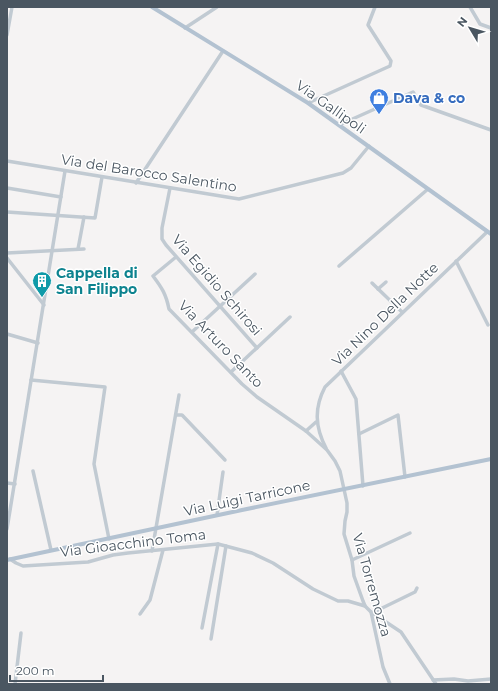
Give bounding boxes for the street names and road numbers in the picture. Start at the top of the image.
street label: Via Gallipoli [292,76,370,138]
street label: Via del Barocco Salentino [60,150,238,196]
street label: Via Egidio Schirosi [168,231,266,339]
street label: Via Nino Della Notte [328,258,442,370]
street label: Via Arturo Santo [175,297,267,392]
street label: Via Luigi Tarricone [182,476,312,520]
street label: Via Gioacchino Toma [59,525,207,561]
street label: Via Torremozza [349,531,395,639]

